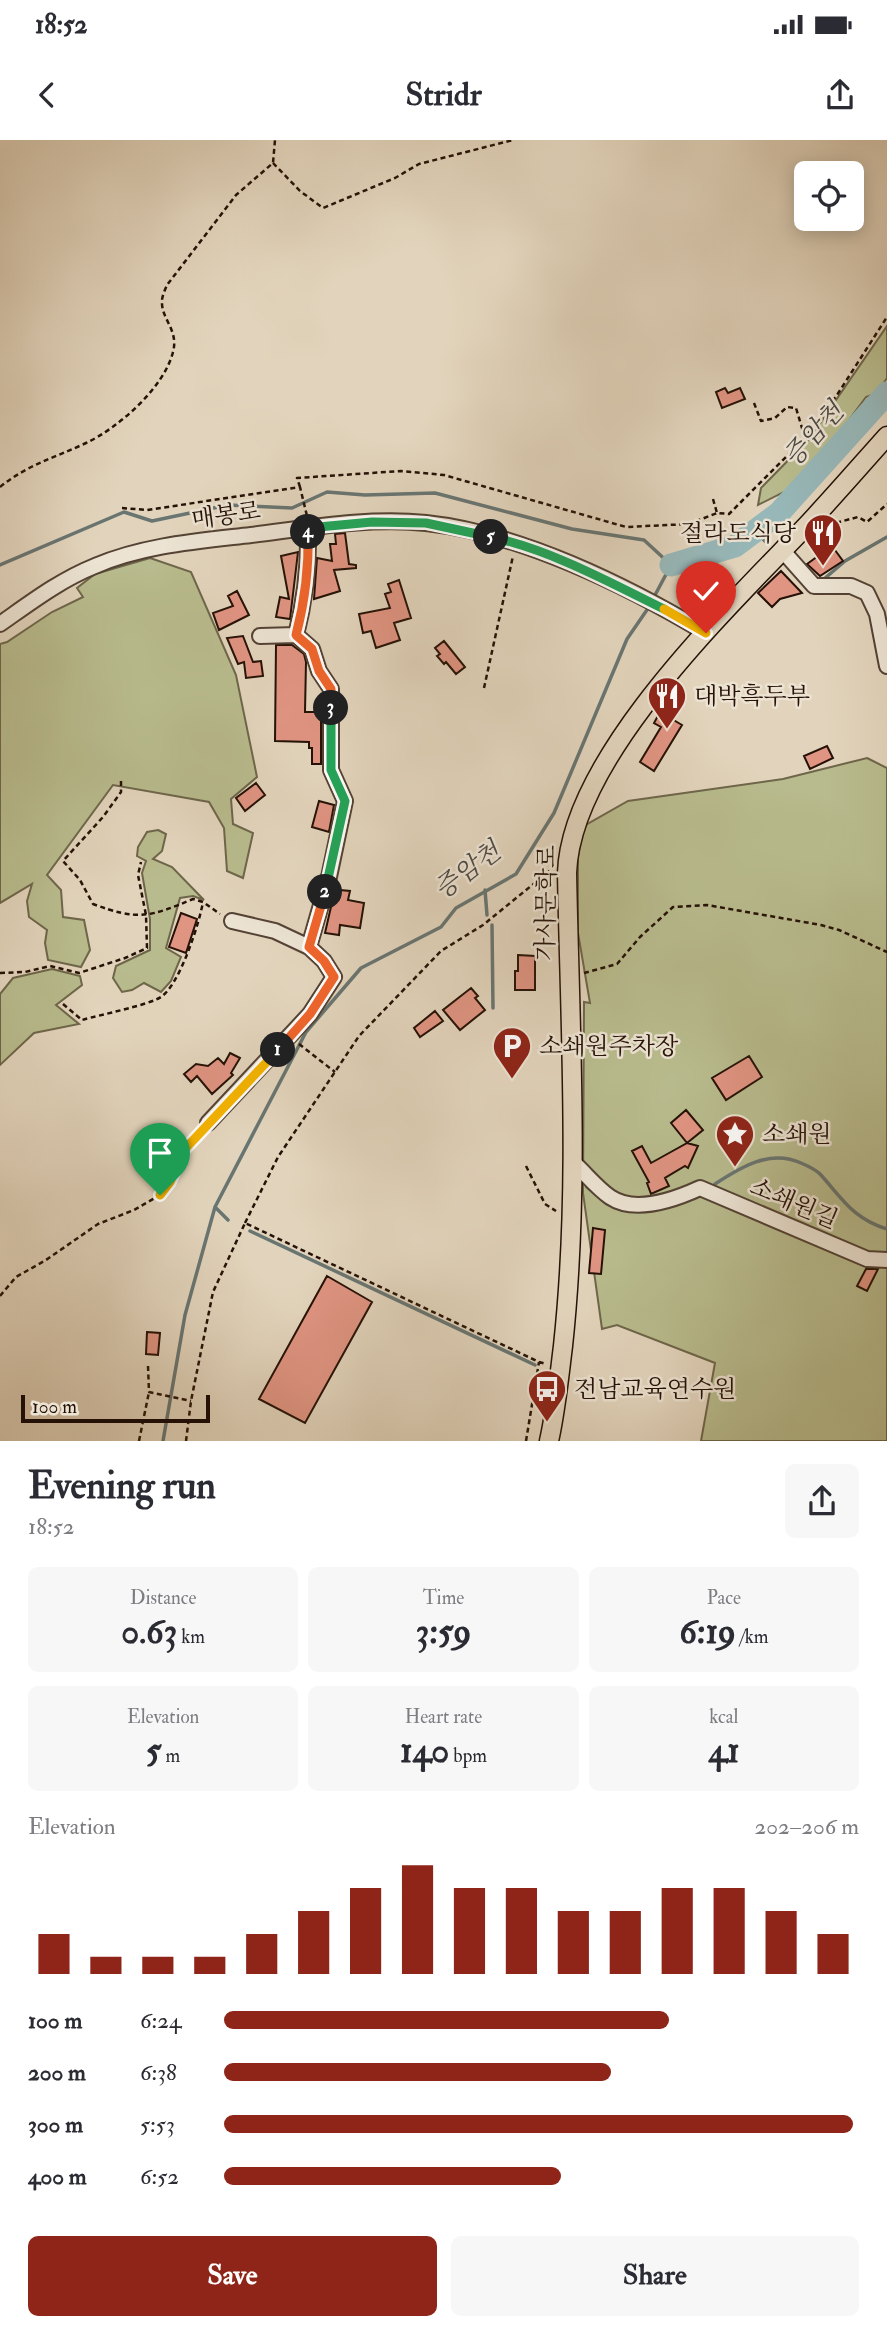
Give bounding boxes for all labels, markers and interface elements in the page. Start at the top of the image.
text: 18:52 [35,9,87,41]
text: Stridr [405,75,482,115]
icon: back [28,76,66,114]
icon: share [821,76,859,114]
map controls [794,161,864,231]
button: locate [794,161,864,231]
water label: 증암천 [777,395,852,473]
street label: 매봉로 [189,495,263,536]
restaurant icon: 절라도식당 [802,512,844,567]
pin: 4 [290,514,326,550]
place label: 절라도식당 [680,518,797,549]
text: 4 [302,519,313,543]
pin: 5 [474,520,508,554]
text: 5 [486,524,495,548]
pin [676,561,736,633]
icon: check [687,572,725,610]
restaurant icon: 대박흑두부 [646,675,688,730]
place label: 대박흑두부 [694,681,810,712]
pin: 3 [314,690,348,726]
text: 3 [327,695,334,719]
water label: 증암천 [428,834,509,906]
street label: 가사문학로 [530,845,563,961]
pin: 2 [308,874,342,910]
text: 2 [320,879,329,903]
parking icon: 소쇄원주차장 [491,1025,533,1080]
place label: 소쇄원주차장 [539,1031,679,1062]
pin: 1 [260,1032,296,1068]
text: 1 [274,1037,281,1061]
place icon: 소쇄원 [714,1113,756,1168]
place label: 소쇄원 [762,1119,832,1150]
pin [130,1123,190,1195]
icon: arrive [141,1134,179,1172]
street label: 소쇄원길 [745,1171,843,1236]
bus stop icon: 전남교육연수원 [526,1368,568,1423]
place label: 전남교육연수원 [574,1374,736,1405]
scale bar [21,1392,210,1424]
text: 100 m [32,1395,77,1419]
text: Evening run [28,1462,216,1510]
button: share [785,1464,859,1538]
text: 18:52 [28,1512,74,1541]
text: Distance [130,1586,196,1610]
text: Time [423,1586,464,1610]
text: Pace [707,1586,741,1610]
text: 0.63 [121,1610,177,1654]
text: 3:59 [416,1610,471,1654]
text: 6:19 [679,1610,736,1654]
text: km [177,1625,205,1649]
text: /km [736,1625,768,1649]
text: Elevation [127,1705,199,1729]
text: Heart rate [405,1705,482,1729]
text: kcal [709,1705,738,1729]
text: 5 [146,1729,161,1773]
text: 140 [400,1729,449,1773]
text: 41 [708,1729,740,1773]
text: m [161,1744,180,1768]
text: bpm [449,1744,487,1768]
text: Elevation [28,1812,116,1841]
text: 202–206 m [755,1812,859,1841]
text: 100 m [28,2006,82,2035]
text: 6:24 [140,2006,181,2035]
text: 200 m [28,2058,86,2087]
text: 6:38 [140,2058,177,2087]
text: 300 m [28,2110,83,2139]
text: 5:53 [140,2110,175,2139]
text: 400 m [28,2162,87,2191]
text: 6:52 [140,2162,179,2191]
button: Save [28,2236,437,2316]
button: Share [451,2236,859,2316]

